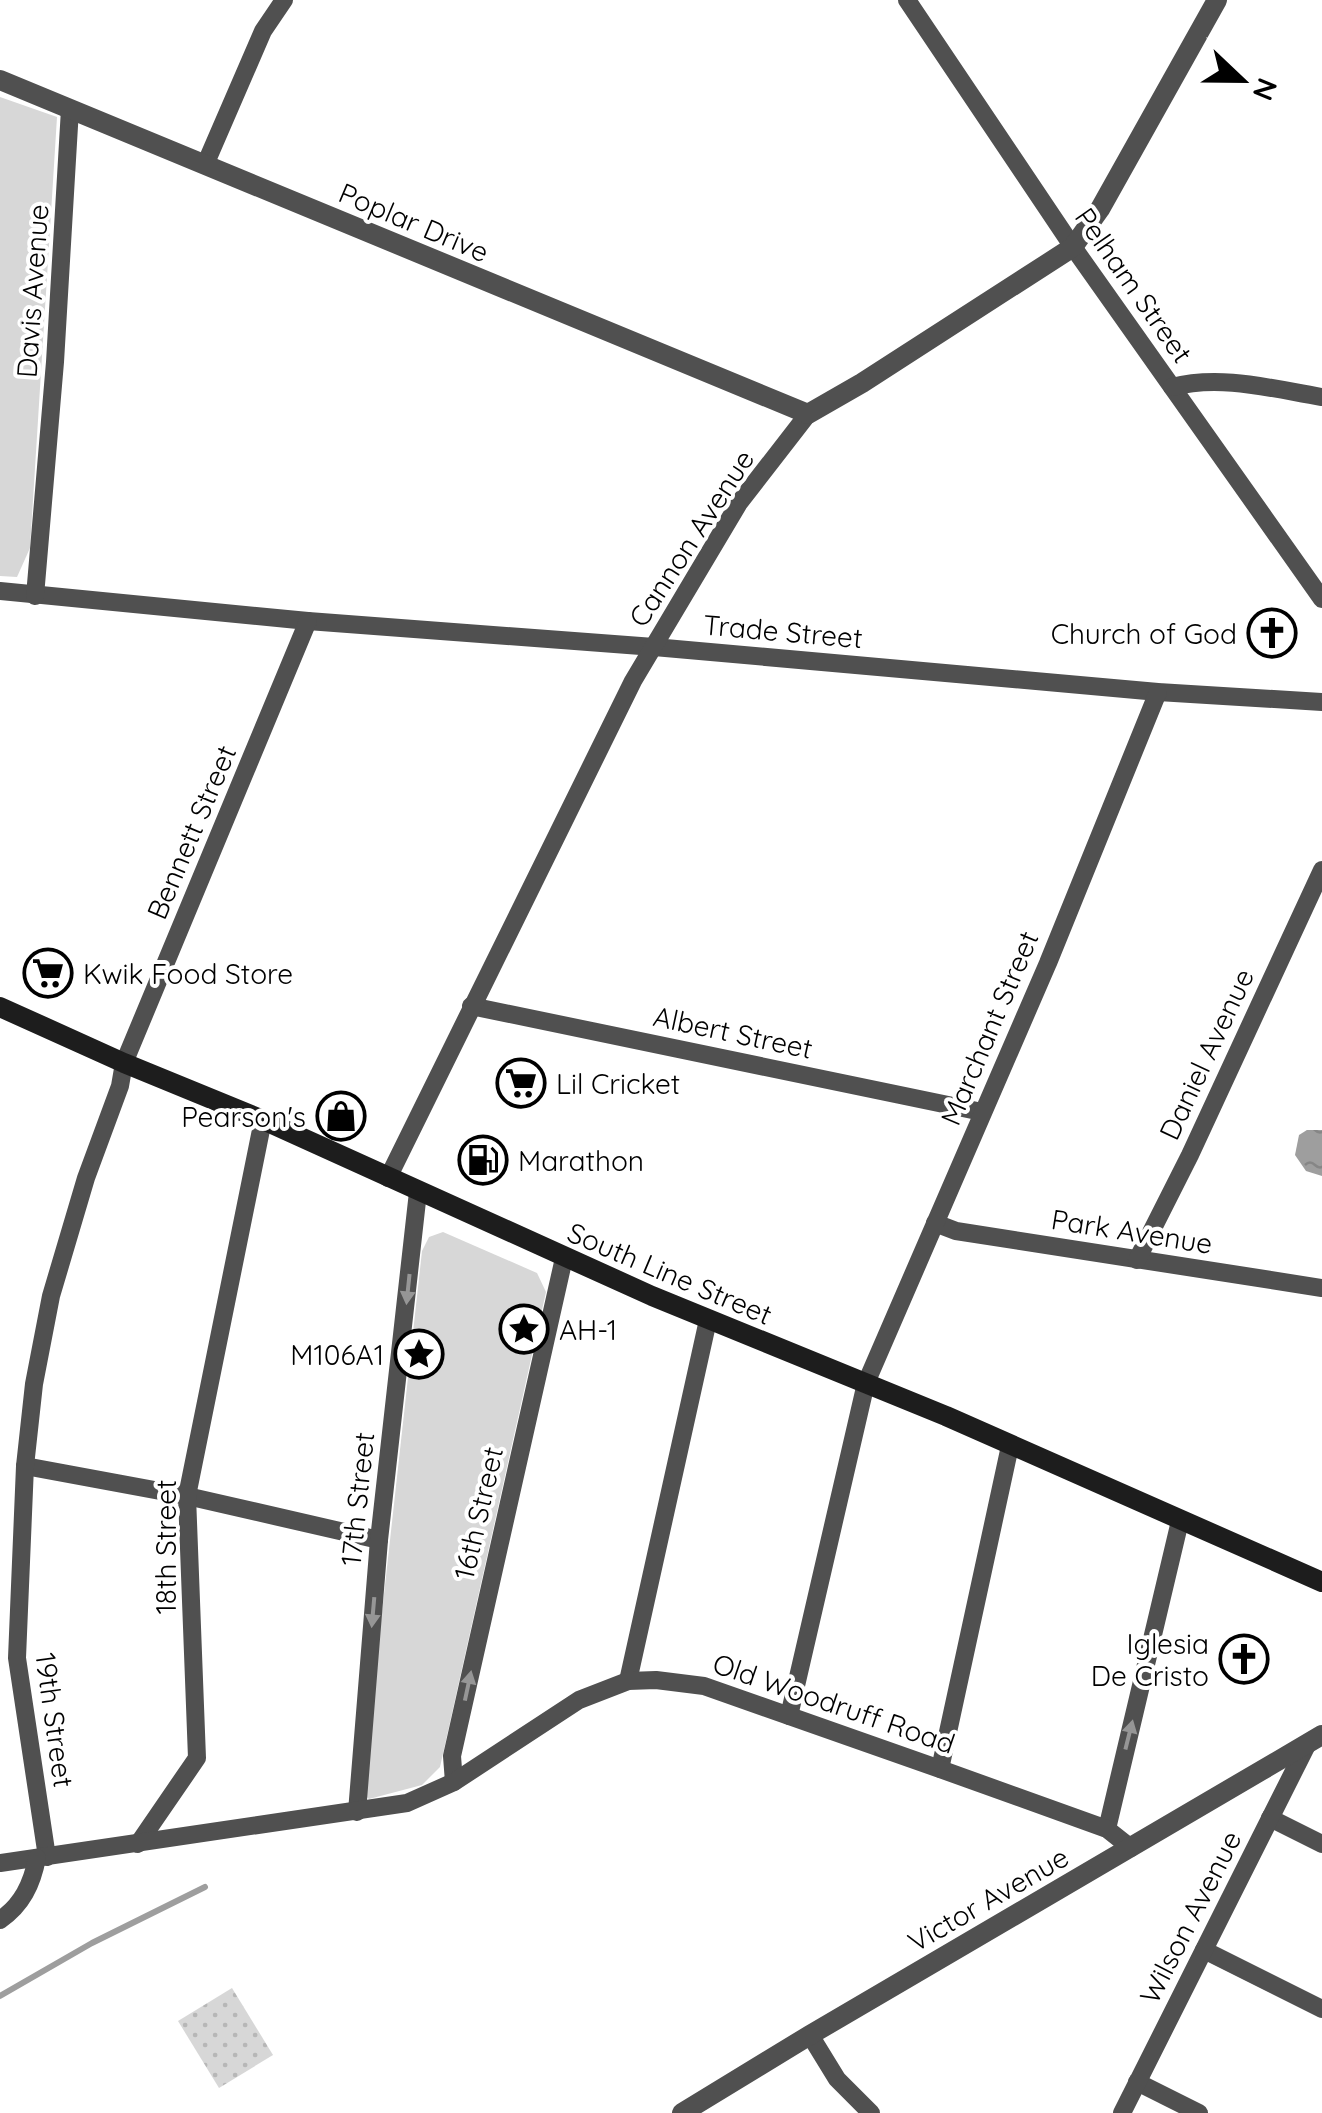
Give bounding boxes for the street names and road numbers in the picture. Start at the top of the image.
street label: Poplar Drive [334,175,494,269]
street label: Pelham Street [1068,201,1200,369]
street label: Davis Avenue [8,203,56,379]
street label: Cannon Avenue [621,443,761,633]
street label: Trade Street [702,607,864,655]
street label: Bennett Street [139,740,243,924]
street label: Marchant Street [932,926,1046,1130]
street label: Daniel Avenue [1151,963,1261,1145]
street label: Albert Street [650,998,816,1066]
street label: Park Avenue [1049,1201,1215,1261]
street label: South Line Street [563,1214,777,1332]
street label: 17th Street [333,1430,381,1568]
street label: 16th Street [446,1443,510,1583]
street label: 18th Street [148,1479,183,1615]
street label: Old Woodruff Road [708,1645,960,1761]
street label: 19th Street [28,1650,82,1790]
street label: Wilson Avenue [1131,1825,1249,2009]
street label: Victor Avenue [901,1839,1075,1959]

